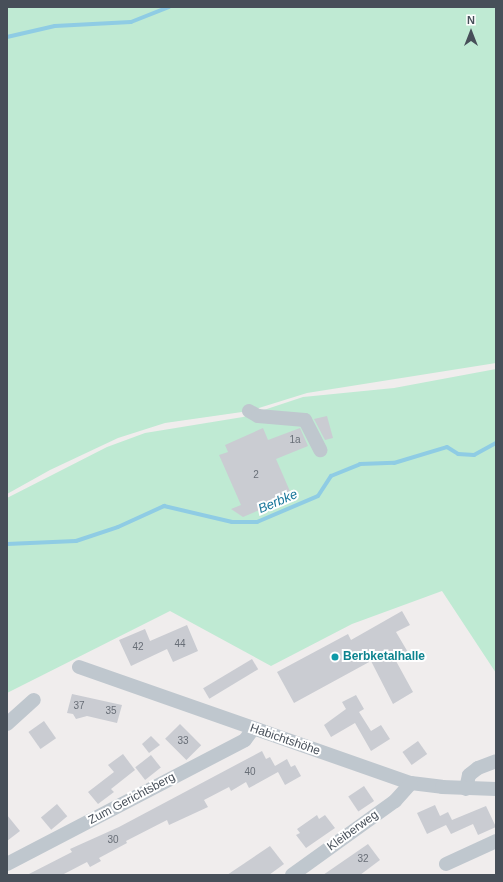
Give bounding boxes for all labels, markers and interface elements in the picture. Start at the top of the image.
north arrow [451,12,491,52]
text: N [467,14,475,26]
house number: 1a [289,434,301,446]
house number: 2 [253,469,259,481]
water label: Berbke [256,487,300,517]
house number: 44 [174,638,186,650]
house number: 42 [132,641,144,653]
place label: Berbketalhalle [343,650,425,664]
marker: Berbketalhalle [330,652,340,662]
house number: 37 [73,700,85,712]
house number: 35 [105,705,117,717]
street label: Habichtshöhe [248,721,322,759]
house number: 33 [177,735,189,747]
house number: 40 [244,766,256,778]
street label: Zum Gerichtsberg [86,770,178,828]
street label: Kleiberweg [325,808,381,854]
house number: 30 [107,834,119,846]
house number: 32 [357,853,369,865]

